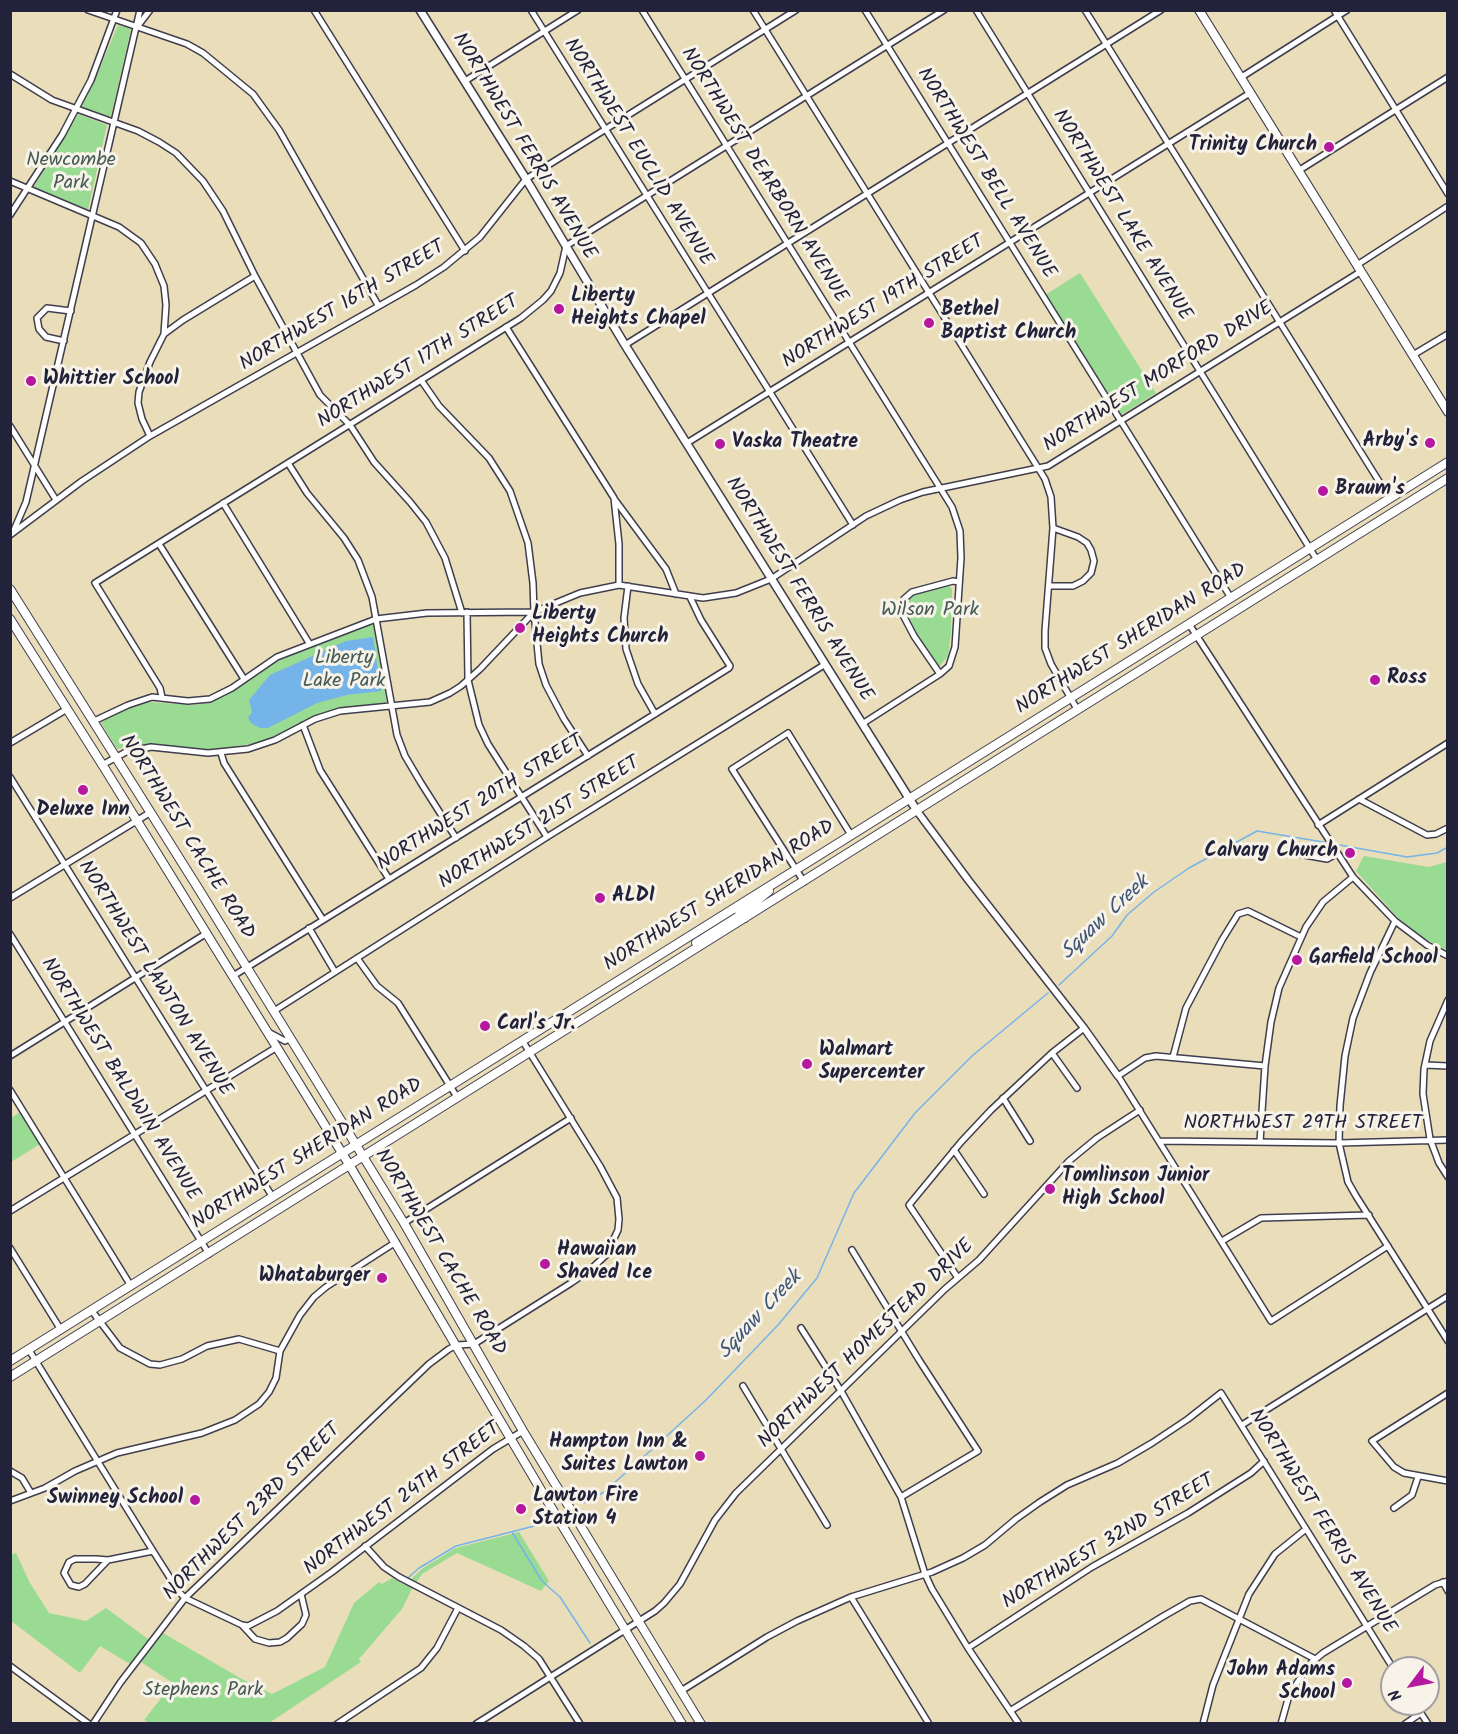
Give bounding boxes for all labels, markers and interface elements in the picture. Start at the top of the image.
street label: NORTHWEST FERRIS AVENUE [446,29,600,265]
street label: NORTHWEST EUCLID AVENUE [557,35,717,271]
street label: NORTHWEST DEARBORN AVENUE [674,44,852,308]
street label: NORTHWEST BELL AVENUE [910,64,1060,284]
street label: NORTHWEST LAKE AVENUE [1046,106,1196,326]
place label: Trinity Church [1189,135,1317,159]
marker: Trinity Church [1322,140,1336,154]
park label: Newcombe Park [26,150,116,197]
street label: NORTHWEST 19TH STREET [779,231,989,375]
street label: NORTHWEST 16TH STREET [236,236,450,378]
place label: Liberty Heights Chapel [571,286,706,333]
street label: NORTHWEST 17TH STREET [314,291,524,435]
street label: NORTHWEST MORFORD DRIVE [1040,297,1278,459]
place label: Bethel Baptist Church [941,300,1076,347]
marker: Liberty Heights Chapel [552,302,566,316]
marker: Bethel Baptist Church [922,316,936,330]
place label: Whittier School [43,369,179,393]
marker: Whittier School [24,374,38,388]
place label: Arby's [1363,431,1418,455]
place label: Vaska Theatre [732,432,858,456]
marker: Arby's [1423,436,1437,450]
marker: Vaska Theatre [713,437,727,451]
street label: NORTHWEST FERRIS AVENUE [719,473,877,707]
place label: Braum's [1335,479,1405,503]
marker: Braum's [1316,484,1330,498]
street label: NORTHWEST SHERIDAN ROAD [1012,559,1252,721]
park label: Wilson Park [881,600,979,624]
place label: Liberty Heights Church [532,604,669,651]
marker: Liberty Heights Church [513,621,527,635]
park label: Liberty Lake Park [303,648,385,695]
place label: Ross [1387,668,1427,692]
marker: Ross [1368,673,1382,687]
street label: NORTHWEST 20TH STREET [373,730,589,878]
street label: NORTHWEST CACHE ROAD [113,731,259,945]
street label: NORTHWEST 21ST STREET [435,752,645,896]
marker: Deluxe Inn [76,783,90,797]
place label: Deluxe Inn [36,800,130,824]
street label: NORTHWEST SHERIDAN ROAD [600,816,840,978]
place label: Calvary Church [1205,841,1338,865]
marker: Calvary Church [1343,846,1357,860]
street label: NORTHWEST LAWTON AVENUE [71,857,237,1101]
water label: Squaw Creek [1056,872,1156,966]
place label: ALDI [612,886,655,910]
marker: ALDI [593,891,607,905]
place label: Garfield School [1309,948,1438,972]
marker: Garfield School [1290,953,1304,967]
street label: NORTHWEST BALDWIN AVENUE [34,954,204,1206]
place label: Carl's Jr. [497,1014,575,1038]
marker: Carl's Jr. [478,1019,492,1033]
place label: Walmart Supercenter [819,1040,924,1087]
marker: Walmart Supercenter [800,1057,814,1071]
street label: NORTHWEST SHERIDAN ROAD [188,1074,428,1236]
street label: NORTHWEST 29TH STREET [1184,1113,1422,1137]
street label: NORTHWEST CACHE ROAD [368,1145,510,1361]
place label: Tomlinson Junior High School [1062,1166,1209,1213]
marker: Tomlinson Junior High School [1043,1182,1057,1196]
street label: NORTHWEST HOMESTEAD DRIVE [754,1235,980,1455]
place label: Hawaiian Shaved Ice [557,1240,652,1287]
marker: Hawaiian Shaved Ice [538,1257,552,1271]
place label: Whataburger [259,1266,370,1290]
water label: Squaw Creek [714,1266,808,1366]
marker: Whataburger [375,1271,389,1285]
street label: NORTHWEST FERRIS AVENUE [1242,1405,1400,1639]
street label: NORTHWEST 24TH STREET [300,1418,506,1582]
street label: NORTHWEST 23RD STREET [159,1419,347,1607]
place label: Hampton Inn & Suites Lawton [549,1432,688,1479]
marker: Hampton Inn & Suites Lawton [693,1449,707,1463]
street label: NORTHWEST 32ND STREET [999,1470,1219,1616]
place label: Lawton Fire Station 4 [533,1486,638,1533]
place label: Swinney School [47,1488,183,1512]
marker: Swinney School [188,1493,202,1507]
marker: Lawton Fire Station 4 [514,1502,528,1516]
north arrow [1380,1656,1440,1716]
place label: John Adams School [1227,1660,1335,1707]
marker: John Adams School [1340,1676,1354,1690]
park label: Stephens Park [143,1680,263,1704]
text: N [1383,1684,1409,1706]

